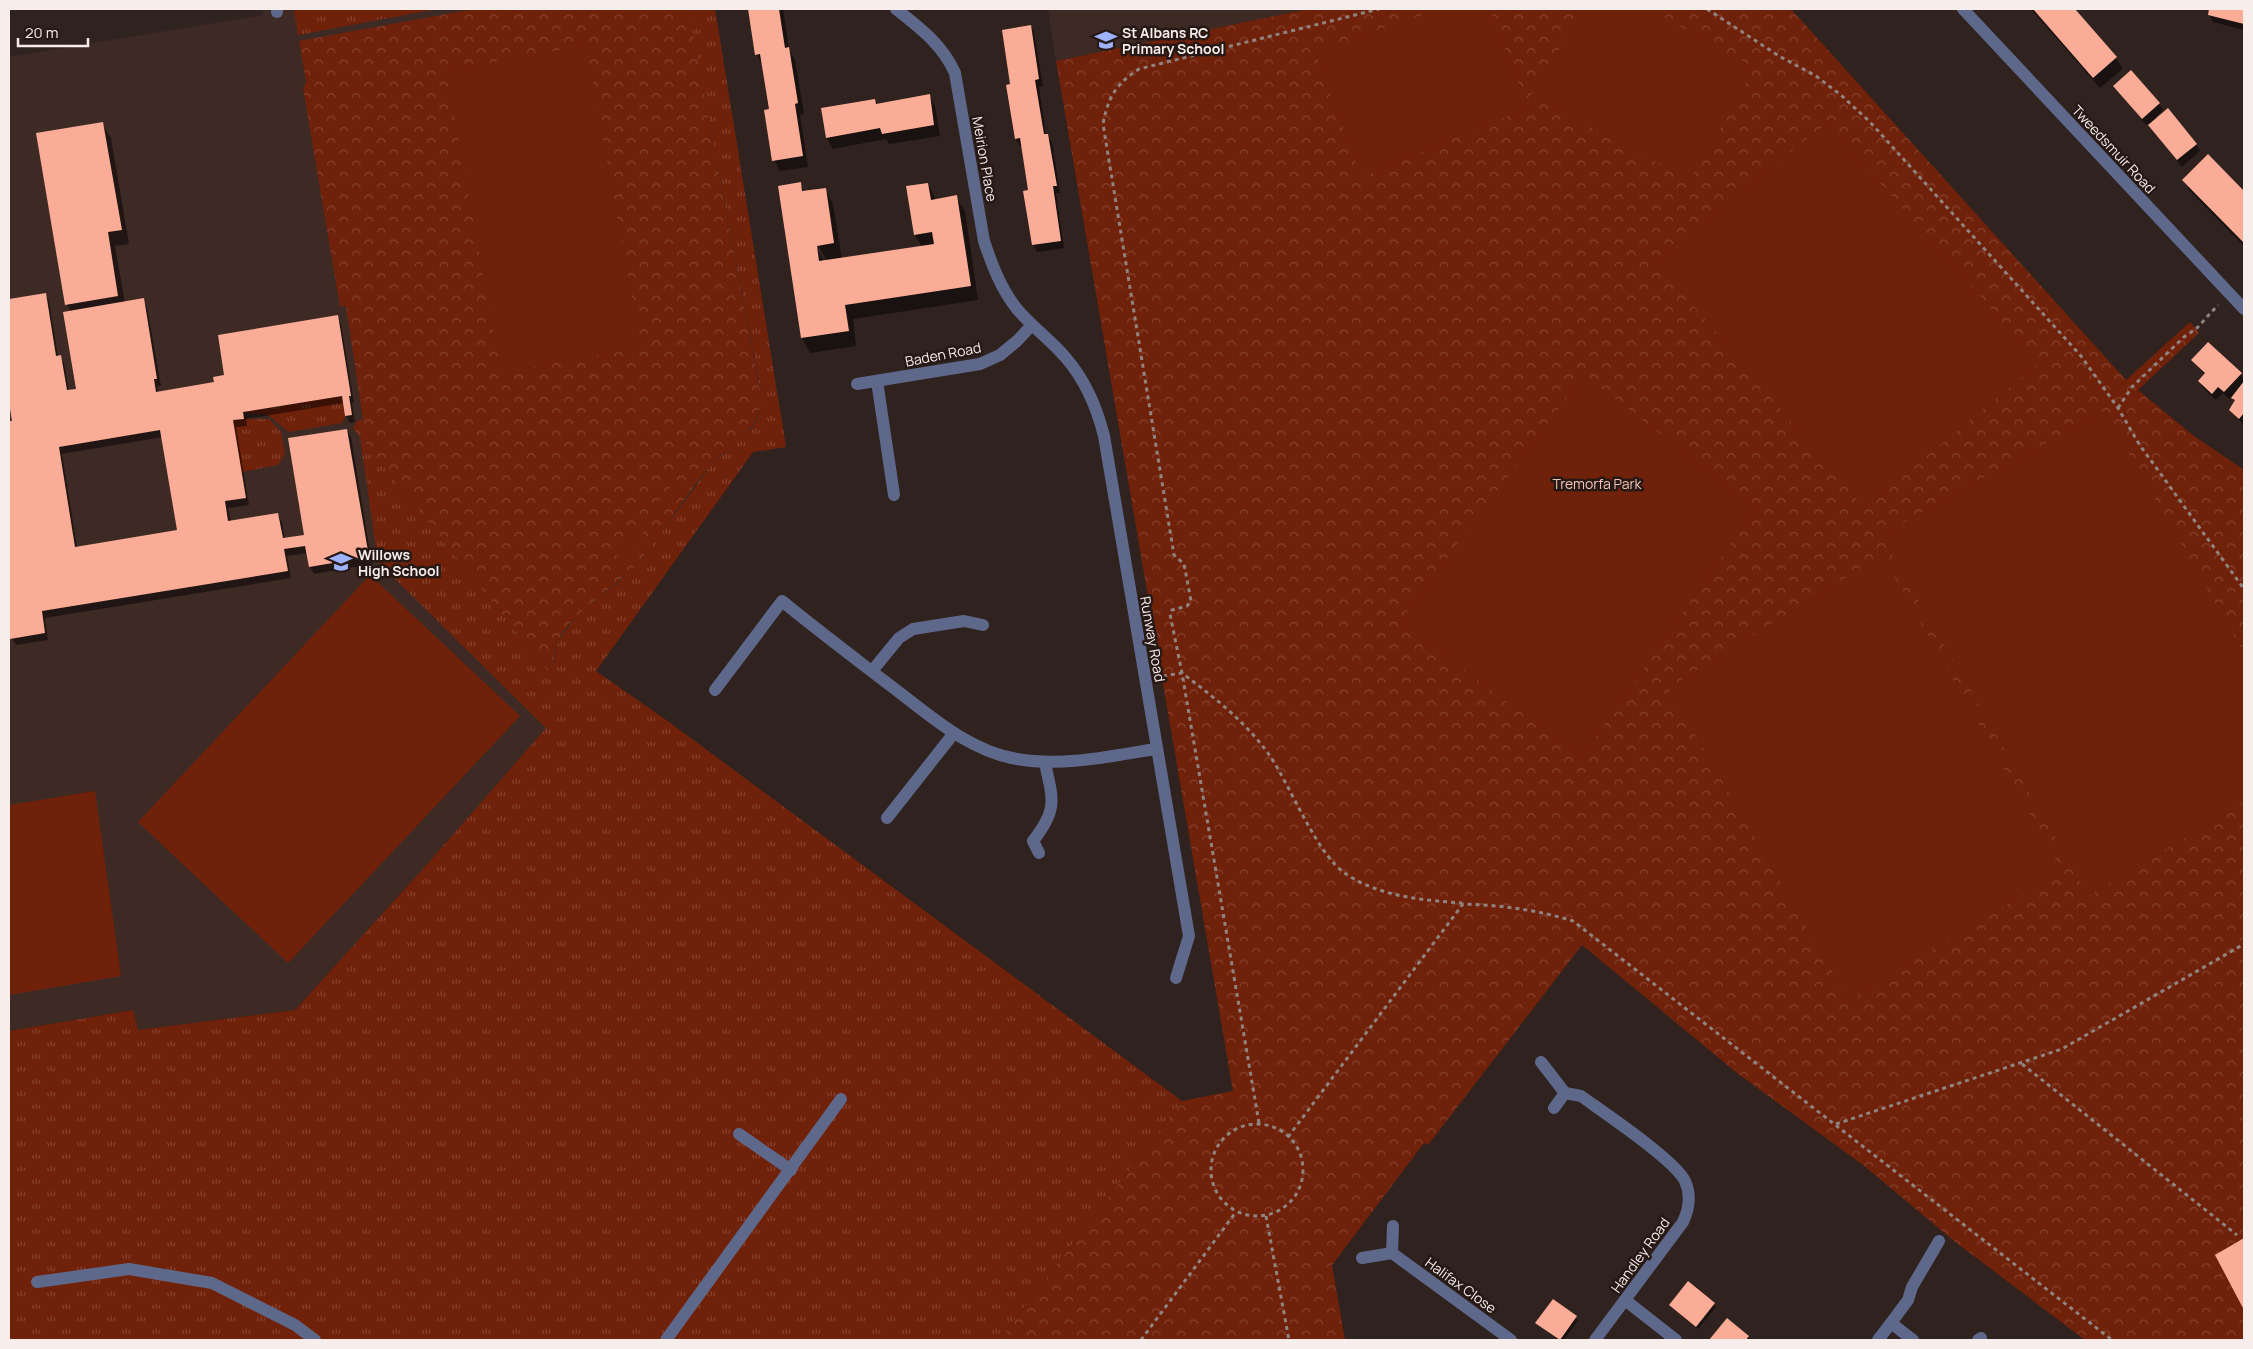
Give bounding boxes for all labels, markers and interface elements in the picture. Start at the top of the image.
scale bar [18,15,88,47]
text: 20 m [25,22,58,43]
place label: St Albans RC Primary School [1122,23,1224,58]
school or university icon: St Albans RC Primary School [1093,27,1119,53]
street label: Tweedsmuir Road [2068,101,2160,197]
street label: Meirion Place [968,115,1002,203]
street label: Baden Road [903,337,983,371]
park label: Tremorfa Park [1553,474,1643,493]
place label: Willows High School [358,545,439,580]
school or university icon: Willows High School [328,549,354,575]
street label: Runway Road [1136,595,1170,683]
street label: Handley Road [1606,1214,1674,1296]
street label: Halifax Close [1422,1253,1500,1317]

